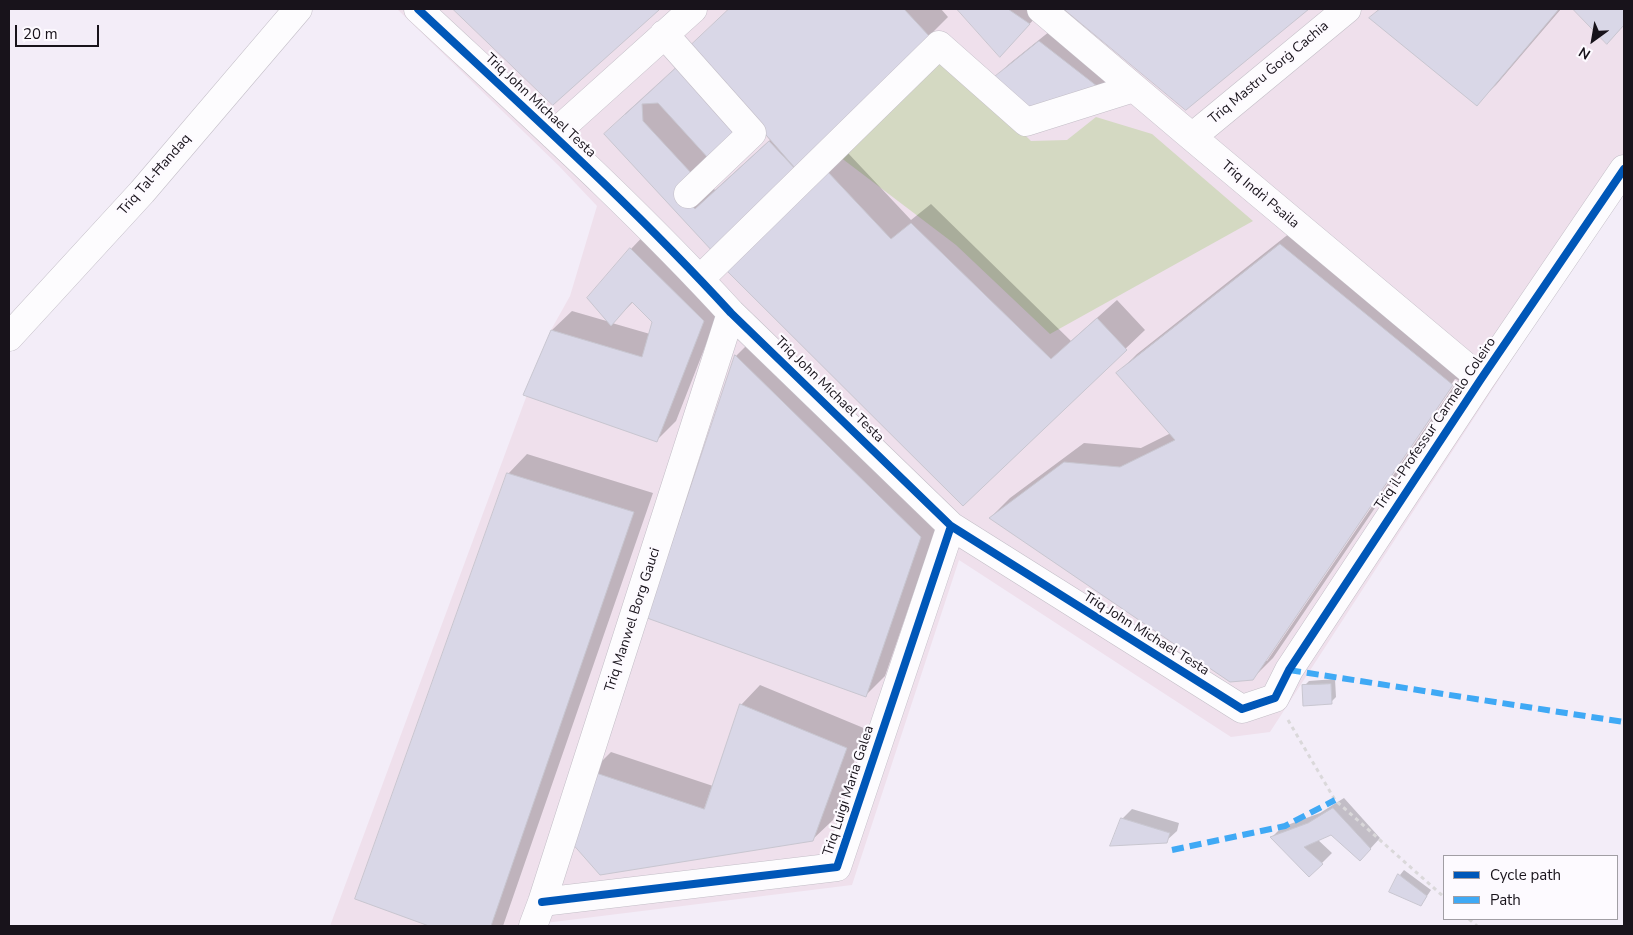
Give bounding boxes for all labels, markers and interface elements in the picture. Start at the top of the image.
scale bar [18,15,101,47]
north arrow [1568,15,1618,65]
street label: Triq Mastru Ġorġ Cachia [1206,18,1332,128]
text: 20 m [23,24,58,44]
text: N [1575,42,1594,64]
street label: Triq John Michael Testa [481,50,599,162]
street label: Triq Tal-Ħandaq [115,131,195,219]
street label: Triq Indrì Psaila [1218,158,1302,232]
street label: Triq John Michael Testa [771,334,887,446]
street label: Triq il-Professur Carmelo Coleiro [1372,335,1500,513]
street label: Triq Manwel Borg Gauci [602,546,664,694]
street label: Triq John Michael Testa [1080,588,1212,680]
street label: Triq Luigi Maria Galea [820,724,878,858]
legend [1443,855,1618,920]
text: Cycle path [1490,865,1561,885]
text: Path [1490,890,1521,910]

